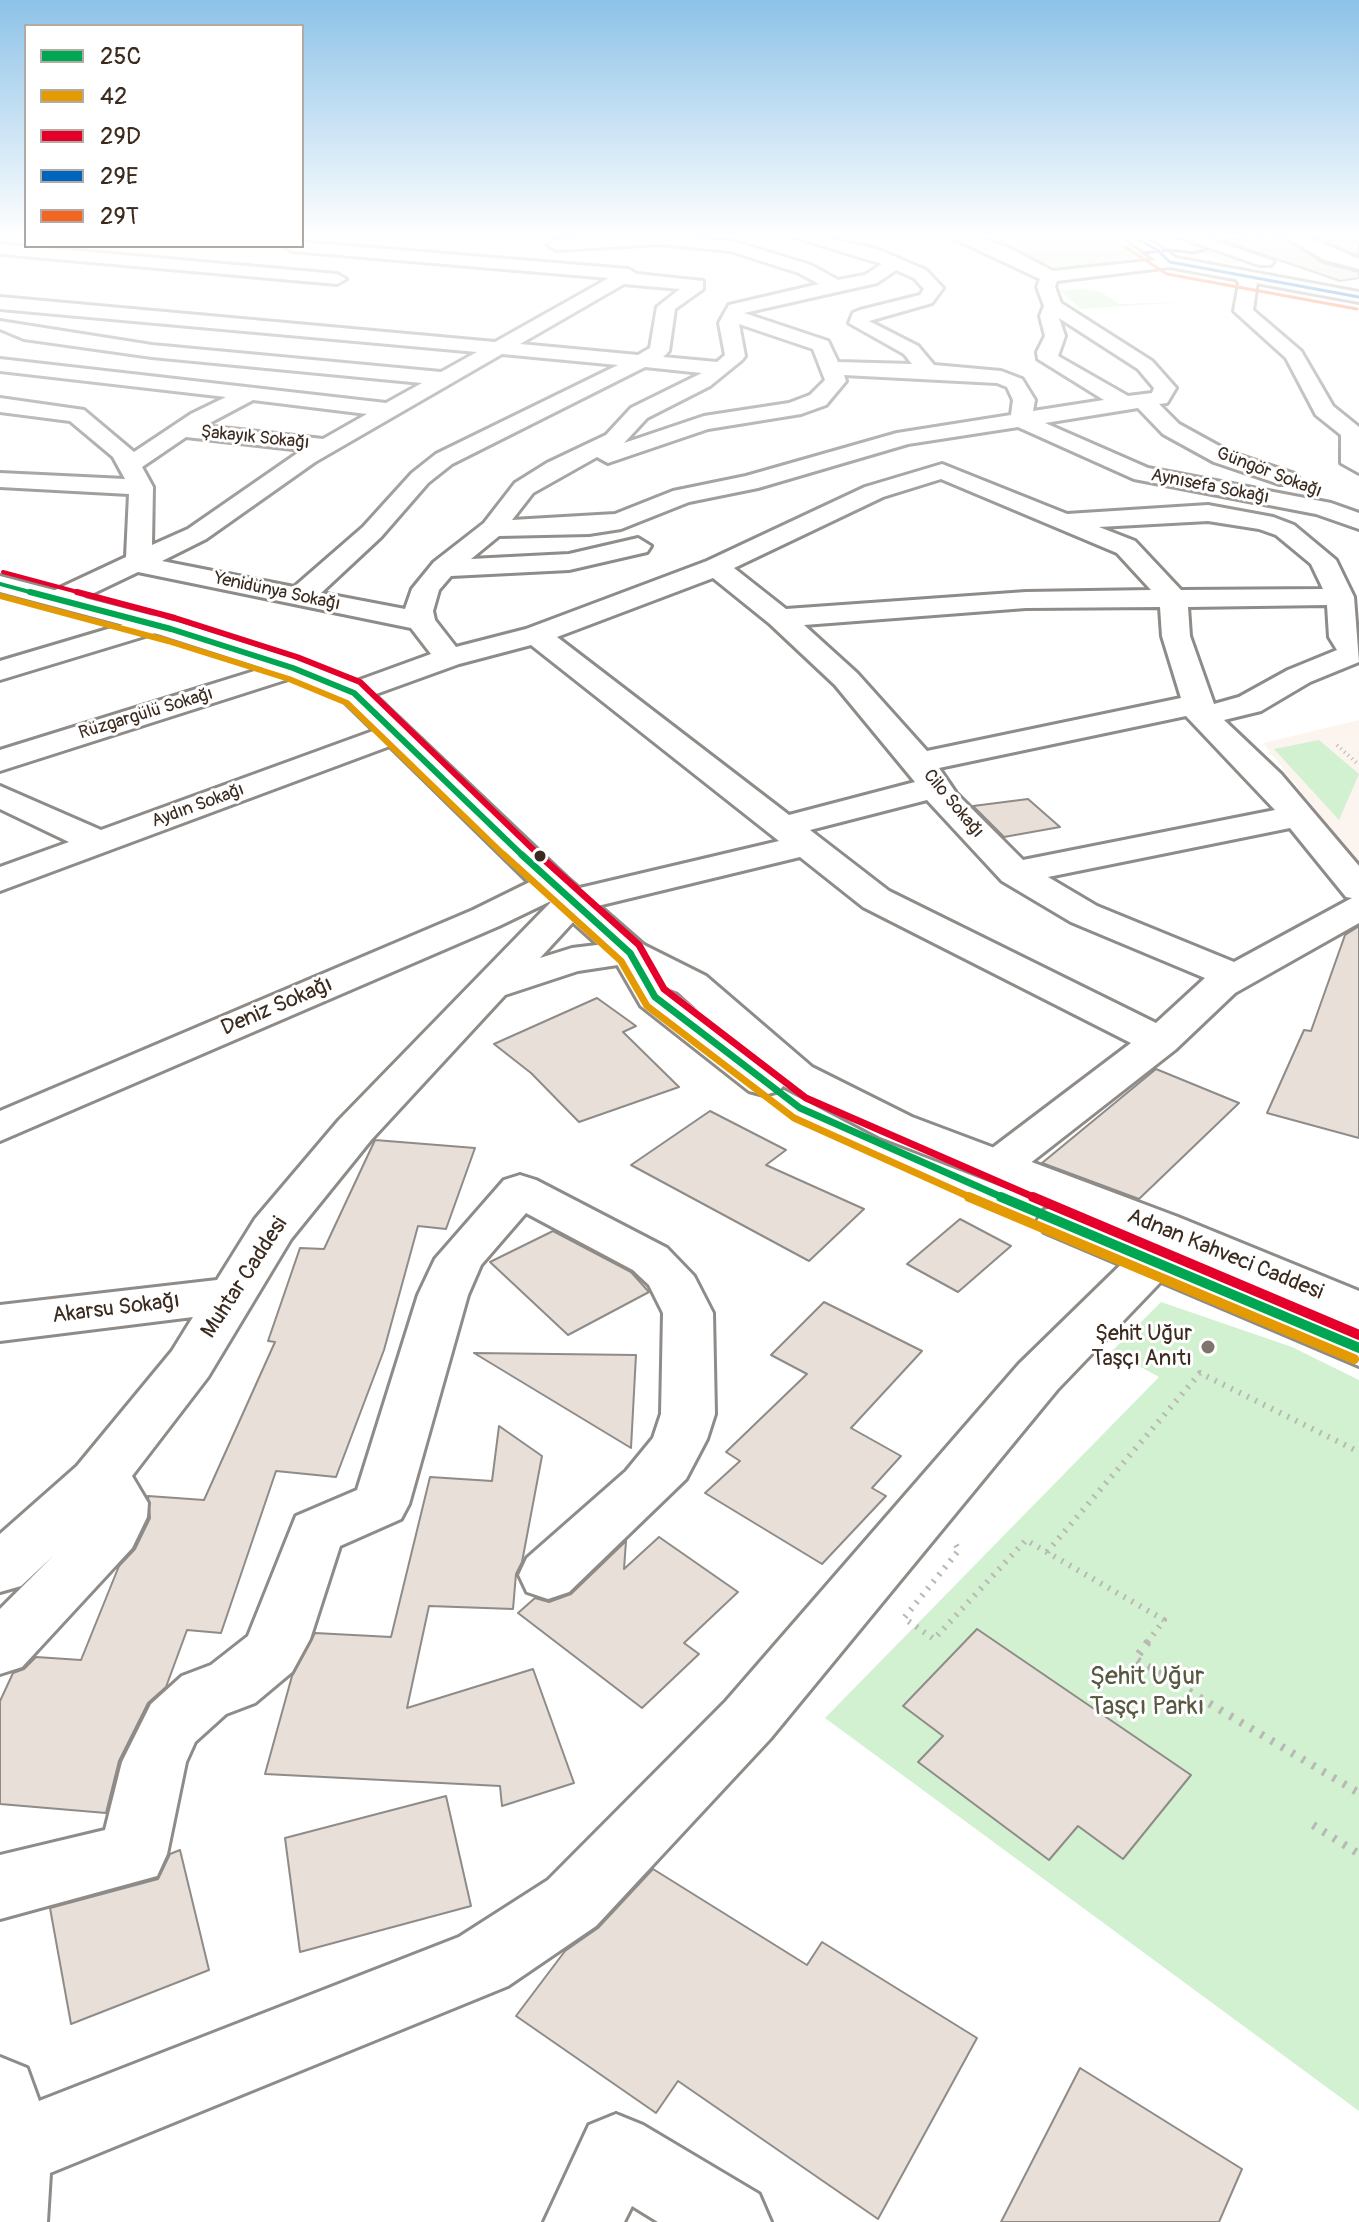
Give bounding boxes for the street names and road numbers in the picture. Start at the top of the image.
street label: Şakayık Sokağı [200,422,310,454]
street label: Güngör Sokağı [1213,443,1325,503]
street label: Aynısefa Sokağı [1149,465,1271,509]
street label: Yenidünya Sokağı [212,568,342,616]
street label: Rüzgargülü Sokağı [76,683,216,745]
street label: Cilo Sokağı [918,765,988,843]
street label: Aydın Sokağı [149,779,247,833]
street label: Deniz Sokağı [217,972,337,1042]
street label: Adnan Kahveci Caddesi [1123,1204,1327,1306]
street label: Muhtar Caddesi [196,1212,294,1344]
street label: Akarsu Sokağı [51,1288,181,1330]

